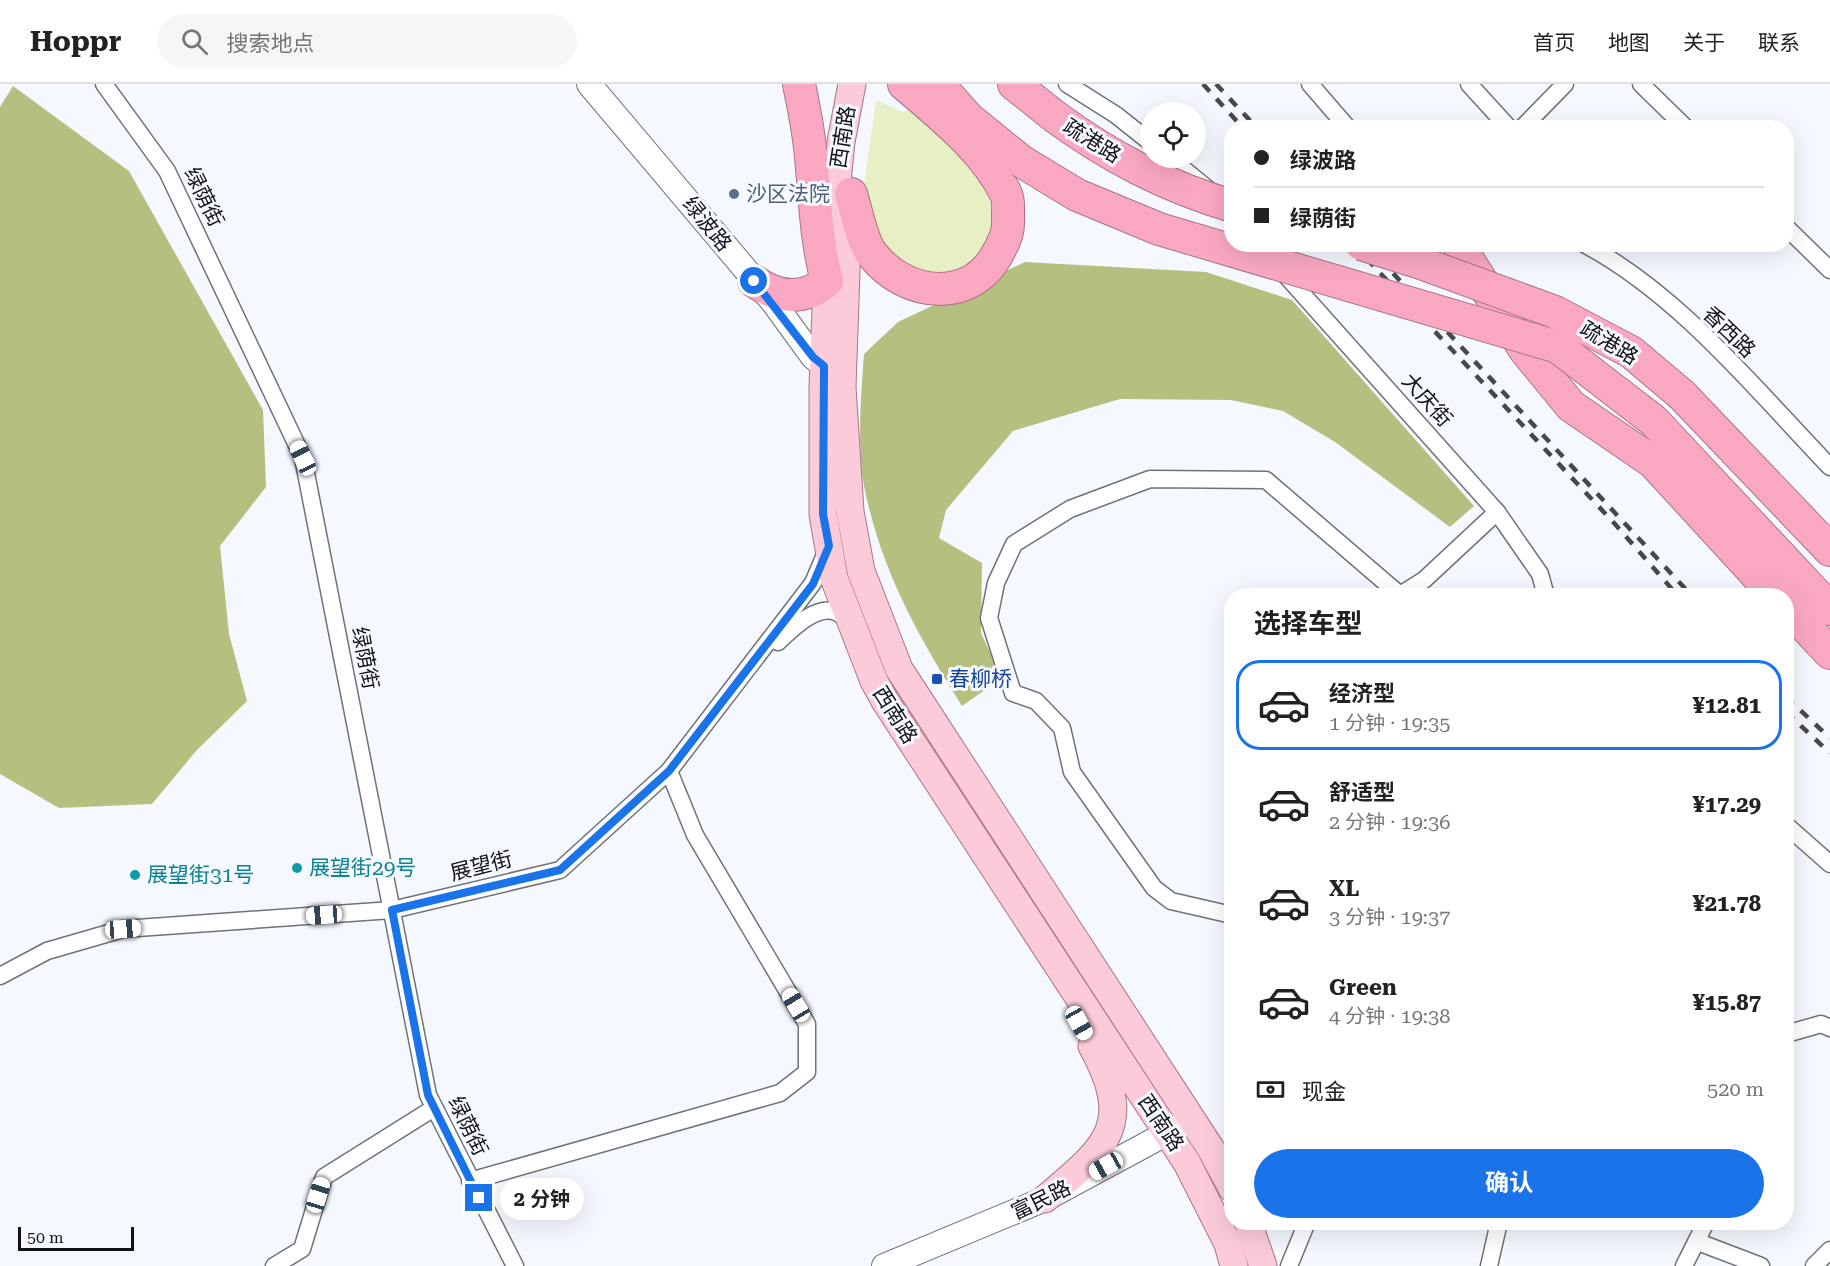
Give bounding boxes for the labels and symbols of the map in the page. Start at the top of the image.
street label: 西南路 [826,104,860,170]
street label: 疏港路 [1059,114,1125,168]
street label: 绿荫街 [179,163,229,231]
place label: 沙区法院 [746,182,830,206]
marker: 沙区法院 [727,187,741,201]
street label: 绿波路 [678,192,736,256]
route start [740,267,767,294]
street label: 香西路 [1698,301,1760,363]
street label: 疏港路 [1576,316,1642,370]
street label: 大庆街 [1397,369,1457,431]
car [287,438,319,478]
street label: 绿荫街 [347,625,383,691]
place label: 春柳桥 [949,667,1012,691]
marker: 春柳桥 [930,672,944,686]
street label: 西南路 [868,682,922,748]
street label: 展望街 [448,847,514,885]
place label: 展望街29号 [309,856,417,880]
marker: 展望街29号 [290,861,304,875]
place label: 展望街31号 [147,863,255,887]
marker: 展望街31号 [128,868,142,882]
car [305,905,343,925]
car [104,919,142,939]
car [779,985,813,1025]
car [1062,1003,1096,1043]
street label: 西南路 [1133,1090,1189,1156]
street label: 绿荫街 [443,1092,493,1160]
car [1086,1149,1126,1183]
car [304,1175,332,1215]
street label: 富民路 [1007,1175,1075,1225]
callout: 2 分钟 [500,1177,584,1219]
route end [465,1184,492,1211]
scale bar [18,1224,134,1252]

